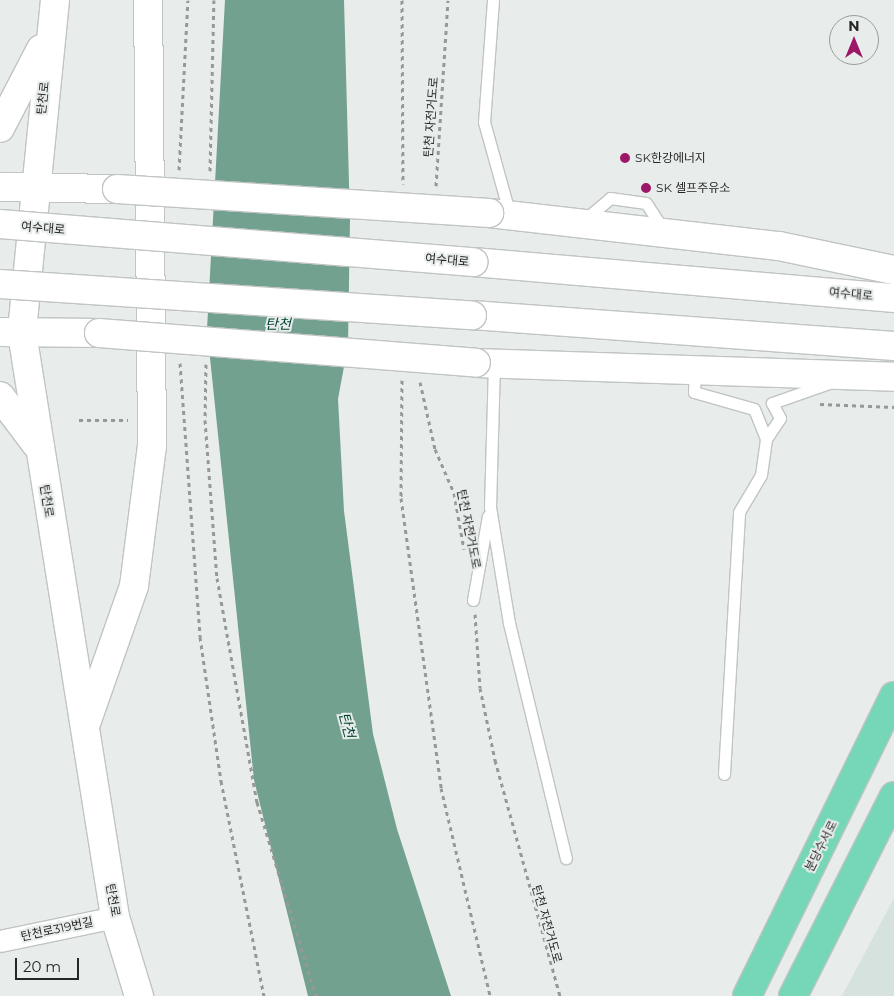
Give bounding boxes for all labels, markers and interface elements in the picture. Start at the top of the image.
north arrow [829,15,879,65]
text: N [848,17,860,35]
street label: 탄천 자전거도로 [421,76,441,158]
street label: 탄천로 [34,81,52,115]
place label: SK한강에너지 [635,151,706,165]
marker: SK한강에너지 [619,152,631,164]
place label: SK 셀프주유소 [656,181,730,195]
marker: SK 셀프주유소 [640,182,652,194]
street label: 여수대로 [20,219,66,237]
street label: 여수대로 [424,251,470,269]
street label: 여수대로 [828,285,874,303]
water label: 탄천 [265,316,291,332]
street label: 탄천로 [37,484,57,518]
street label: 탄천 자전거도로 [454,488,484,570]
water label: 탄천 [336,710,358,740]
street label: 분당수서로 [802,818,840,874]
street label: 탄천로 [103,882,123,918]
street label: 탄천 자전거도로 [529,883,565,965]
street label: 탄천로319번길 [20,914,94,944]
scale bar [18,948,81,980]
text: 20 m [23,957,61,976]

